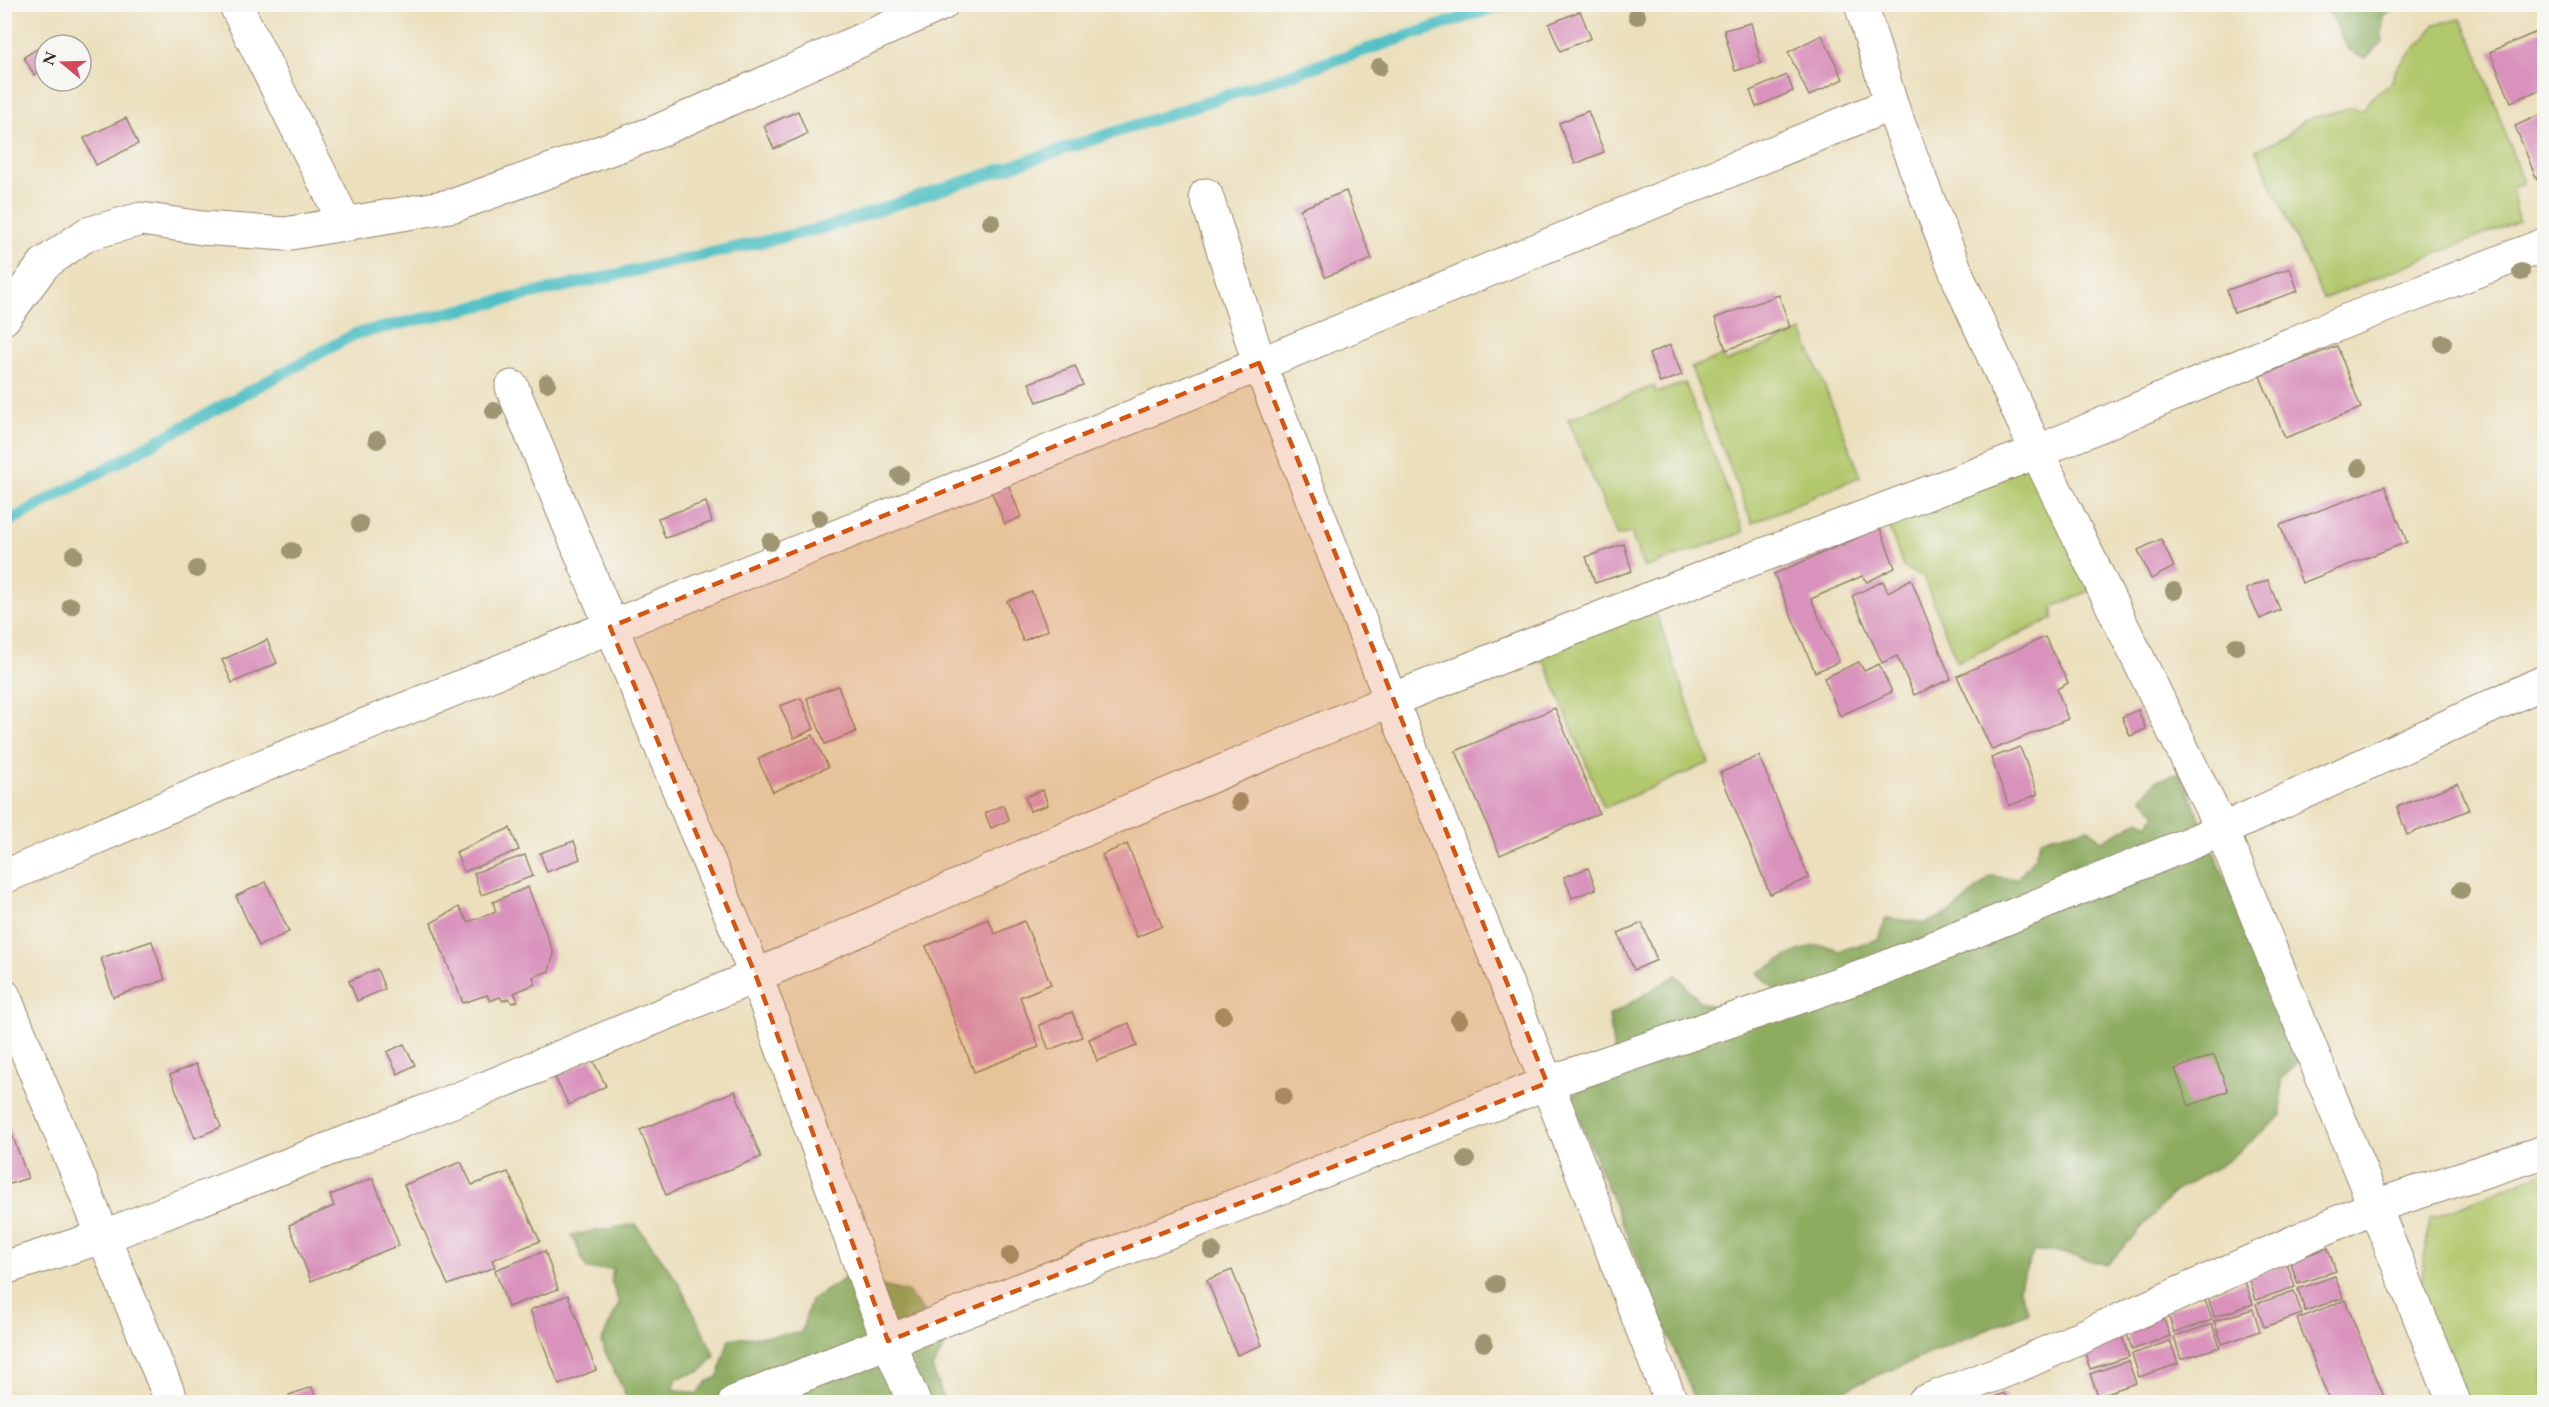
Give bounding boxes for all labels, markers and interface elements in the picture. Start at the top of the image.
north arrow [33,33,93,93]
text: N [37,49,61,68]

